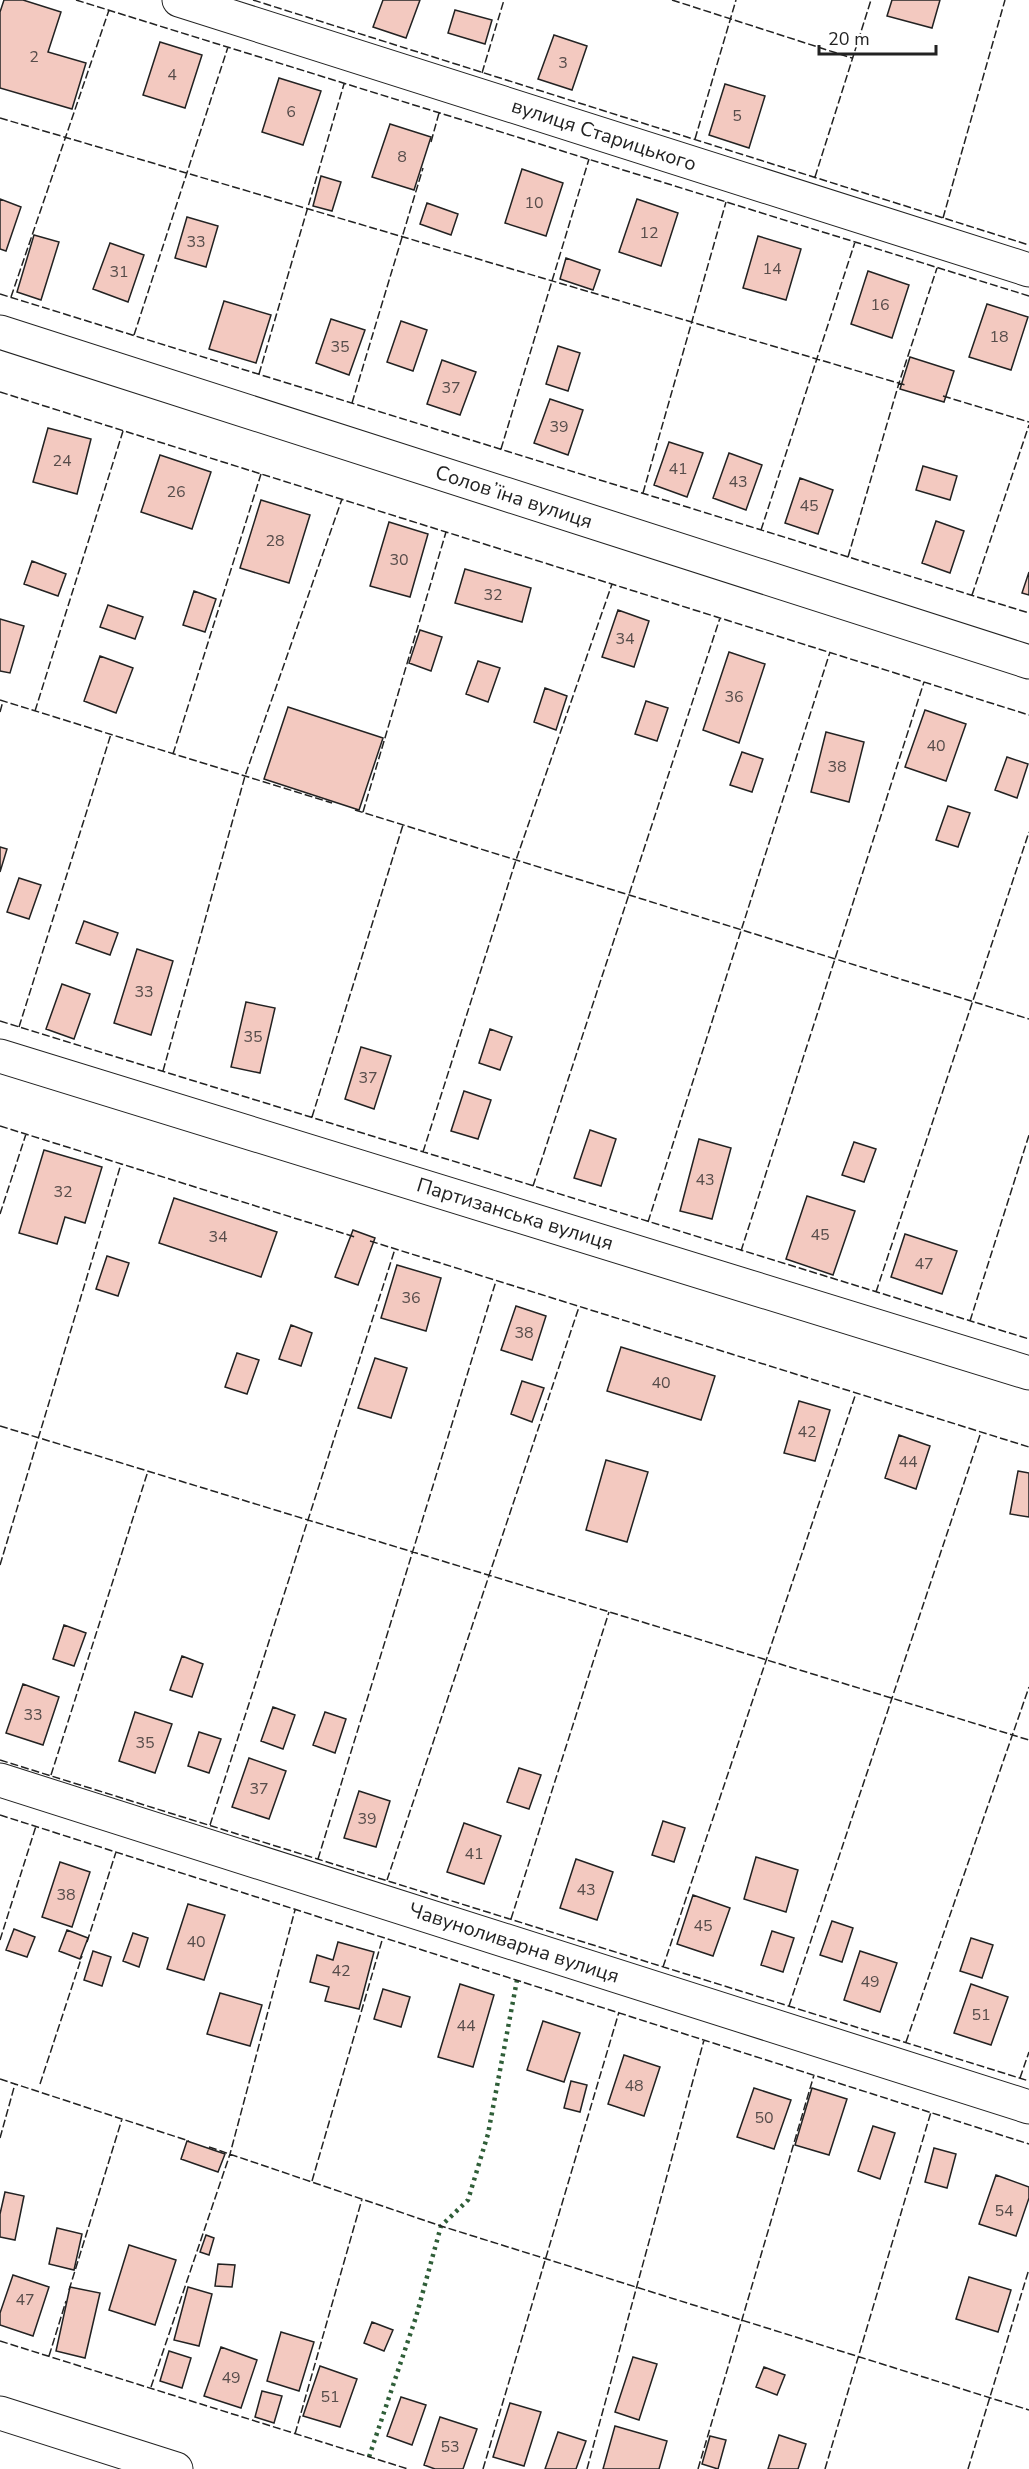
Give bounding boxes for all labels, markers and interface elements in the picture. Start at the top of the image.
scale bar [819,18,936,56]
text: 20 m [828,27,870,51]
house number: 2 [29,46,39,68]
house number: 3 [558,52,568,74]
house number: 4 [167,64,177,86]
street label: вулиця Старицького [508,92,700,178]
house number: 6 [286,101,296,123]
house number: 5 [732,105,742,127]
house number: 8 [397,146,407,168]
house number: 10 [524,192,544,214]
house number: 12 [639,222,659,244]
house number: 33 [186,231,206,253]
house number: 14 [762,258,782,280]
house number: 31 [109,261,129,283]
house number: 16 [870,294,890,316]
house number: 18 [989,326,1009,348]
house number: 35 [330,336,350,358]
house number: 37 [441,377,461,399]
house number: 39 [549,416,569,438]
house number: 24 [52,450,72,472]
house number: 41 [668,458,688,480]
street label: Соловʼїна вулиця [432,459,596,535]
house number: 43 [728,471,748,493]
house number: 26 [166,481,186,503]
house number: 45 [799,495,819,517]
house number: 28 [265,530,285,552]
house number: 30 [389,549,409,571]
house number: 32 [483,584,503,606]
house number: 34 [615,628,635,650]
house number: 36 [724,686,744,708]
house number: 40 [926,735,946,757]
house number: 38 [827,756,847,778]
house number: 33 [134,981,154,1003]
house number: 35 [243,1026,263,1048]
house number: 37 [358,1067,378,1089]
house number: 43 [695,1169,715,1191]
street label: Партизанська вулиця [413,1171,617,1257]
house number: 32 [53,1181,73,1203]
house number: 45 [810,1224,830,1246]
house number: 34 [208,1226,228,1248]
house number: 47 [914,1253,934,1275]
house number: 36 [401,1287,421,1309]
house number: 38 [514,1322,534,1344]
house number: 40 [651,1372,671,1394]
house number: 42 [797,1421,817,1443]
house number: 44 [898,1451,918,1473]
house number: 33 [23,1704,43,1726]
house number: 35 [135,1732,155,1754]
house number: 37 [249,1778,269,1800]
house number: 39 [357,1808,377,1830]
house number: 41 [464,1843,484,1865]
house number: 43 [576,1879,596,1901]
house number: 38 [56,1884,76,1906]
street label: Чавуноливарна вулиця [405,1896,623,1990]
house number: 45 [693,1915,713,1937]
house number: 40 [186,1931,206,1953]
house number: 42 [331,1960,351,1982]
house number: 49 [860,1971,880,1993]
house number: 51 [971,2004,991,2026]
house number: 44 [456,2015,476,2037]
house number: 48 [624,2075,644,2097]
house number: 50 [754,2107,774,2129]
house number: 54 [994,2200,1014,2222]
house number: 47 [15,2289,35,2311]
house number: 49 [221,2367,241,2389]
house number: 51 [320,2386,340,2408]
house number: 53 [440,2436,460,2458]

